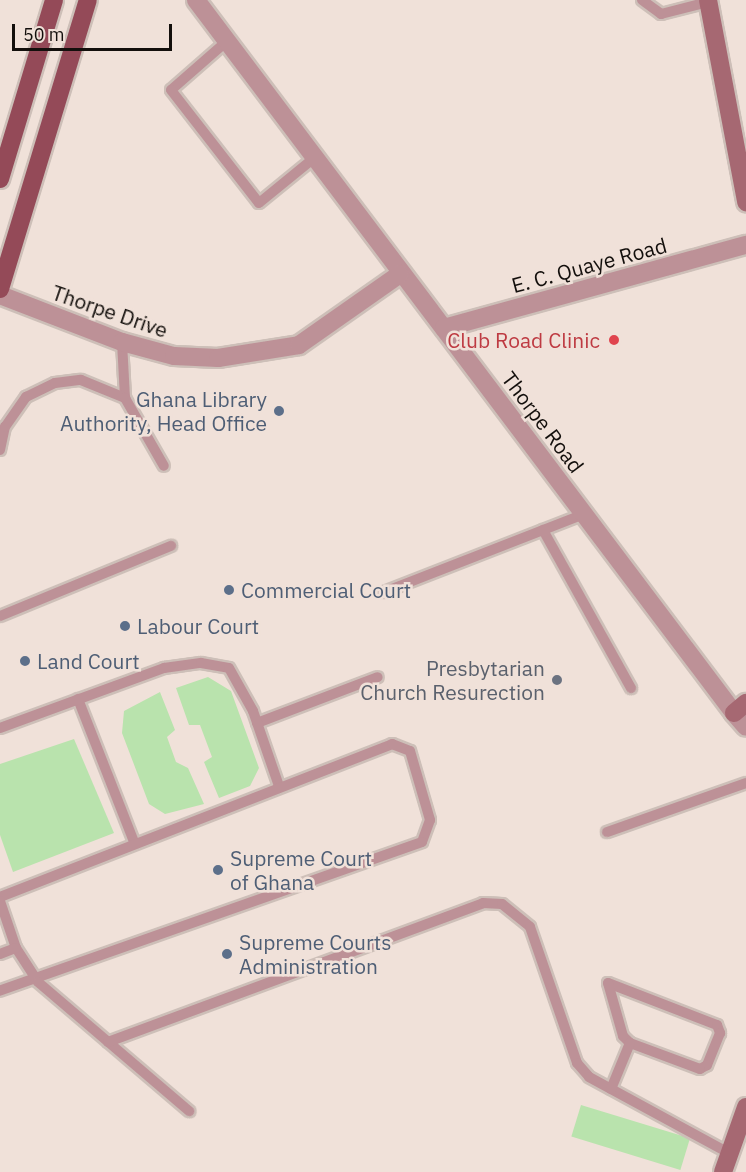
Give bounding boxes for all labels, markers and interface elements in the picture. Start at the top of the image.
scale bar [15,12,176,50]
text: 50 m [23,23,65,46]
street label: E. C. Quaye Road [509,232,669,298]
street label: Thorpe Drive [49,279,171,343]
place label: Club Road Clinic [447,327,600,353]
marker: Club Road Clinic [605,331,623,349]
street label: Thorpe Road [497,366,589,478]
place label: Ghana Library Authority, Head Office [60,386,267,436]
marker: Ghana Library Authority, Head Office [272,404,286,418]
place label: Commercial Court [241,577,411,603]
marker: Commercial Court [222,583,236,597]
place label: Labour Court [137,613,259,639]
marker: Labour Court [118,619,132,633]
place label: Land Court [37,648,140,674]
marker: Land Court [18,654,32,668]
place label: Presbytarian Church Resurection [360,655,545,705]
marker: Presbytarian Church Resurection [550,673,564,687]
place label: Supreme Court of Ghana [230,845,372,895]
marker: Supreme Court of Ghana [211,863,225,877]
place label: Supreme Courts Administration [239,929,391,979]
marker: Supreme Courts Administration [220,947,234,961]

